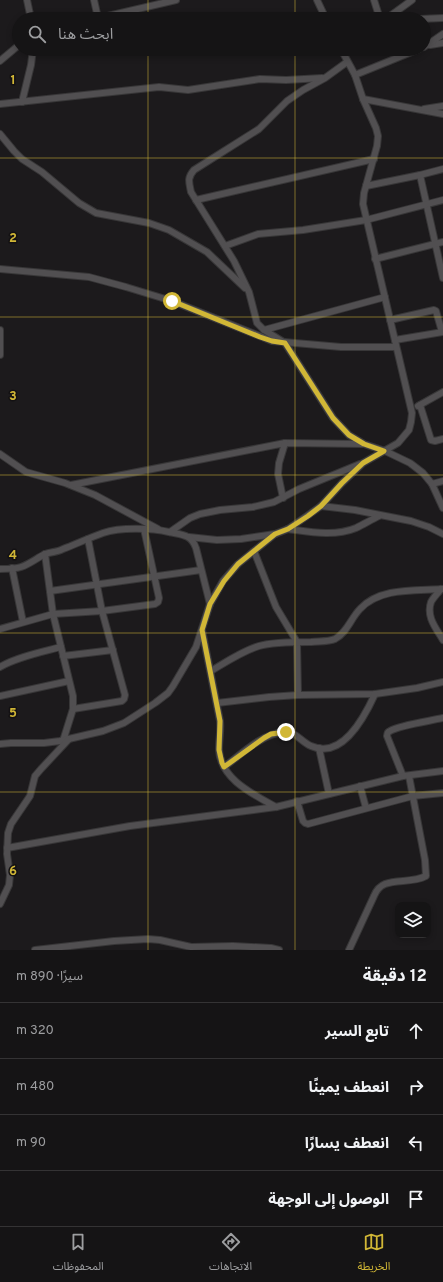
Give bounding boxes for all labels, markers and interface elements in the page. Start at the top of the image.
search box [12,12,431,56]
icon: search [26,23,48,45]
text: ابحث هنا [58,26,113,45]
text: 1 [10,73,16,89]
text: 2 [9,231,17,247]
route start [163,292,181,310]
text: 3 [9,389,17,405]
text: 4 [9,548,17,564]
text: 5 [9,706,17,722]
route end [277,723,295,741]
text: 6 [9,864,17,880]
map controls [395,902,431,938]
button: layers [395,902,431,938]
text: 12 دقيقة [363,966,427,988]
text: سيرًا · 890 m [16,969,83,985]
icon: ahead [405,1020,427,1042]
text: 320 m [16,1023,54,1039]
text: تابع السير [325,1023,389,1042]
icon: right [405,1076,427,1098]
text: 480 m [16,1079,54,1095]
text: انعطف يمينًا [309,1079,389,1098]
icon: left [405,1132,427,1154]
text: 90 m [16,1135,46,1151]
text: انعطف يسارًا [305,1135,389,1154]
icon: arrive [405,1188,427,1210]
text: الوصول إلى الوجهة [268,1191,389,1210]
tab: المحفوظات [53,1231,104,1278]
tab: الاتجاهات [209,1231,252,1278]
tab: الخريطة [357,1231,390,1278]

